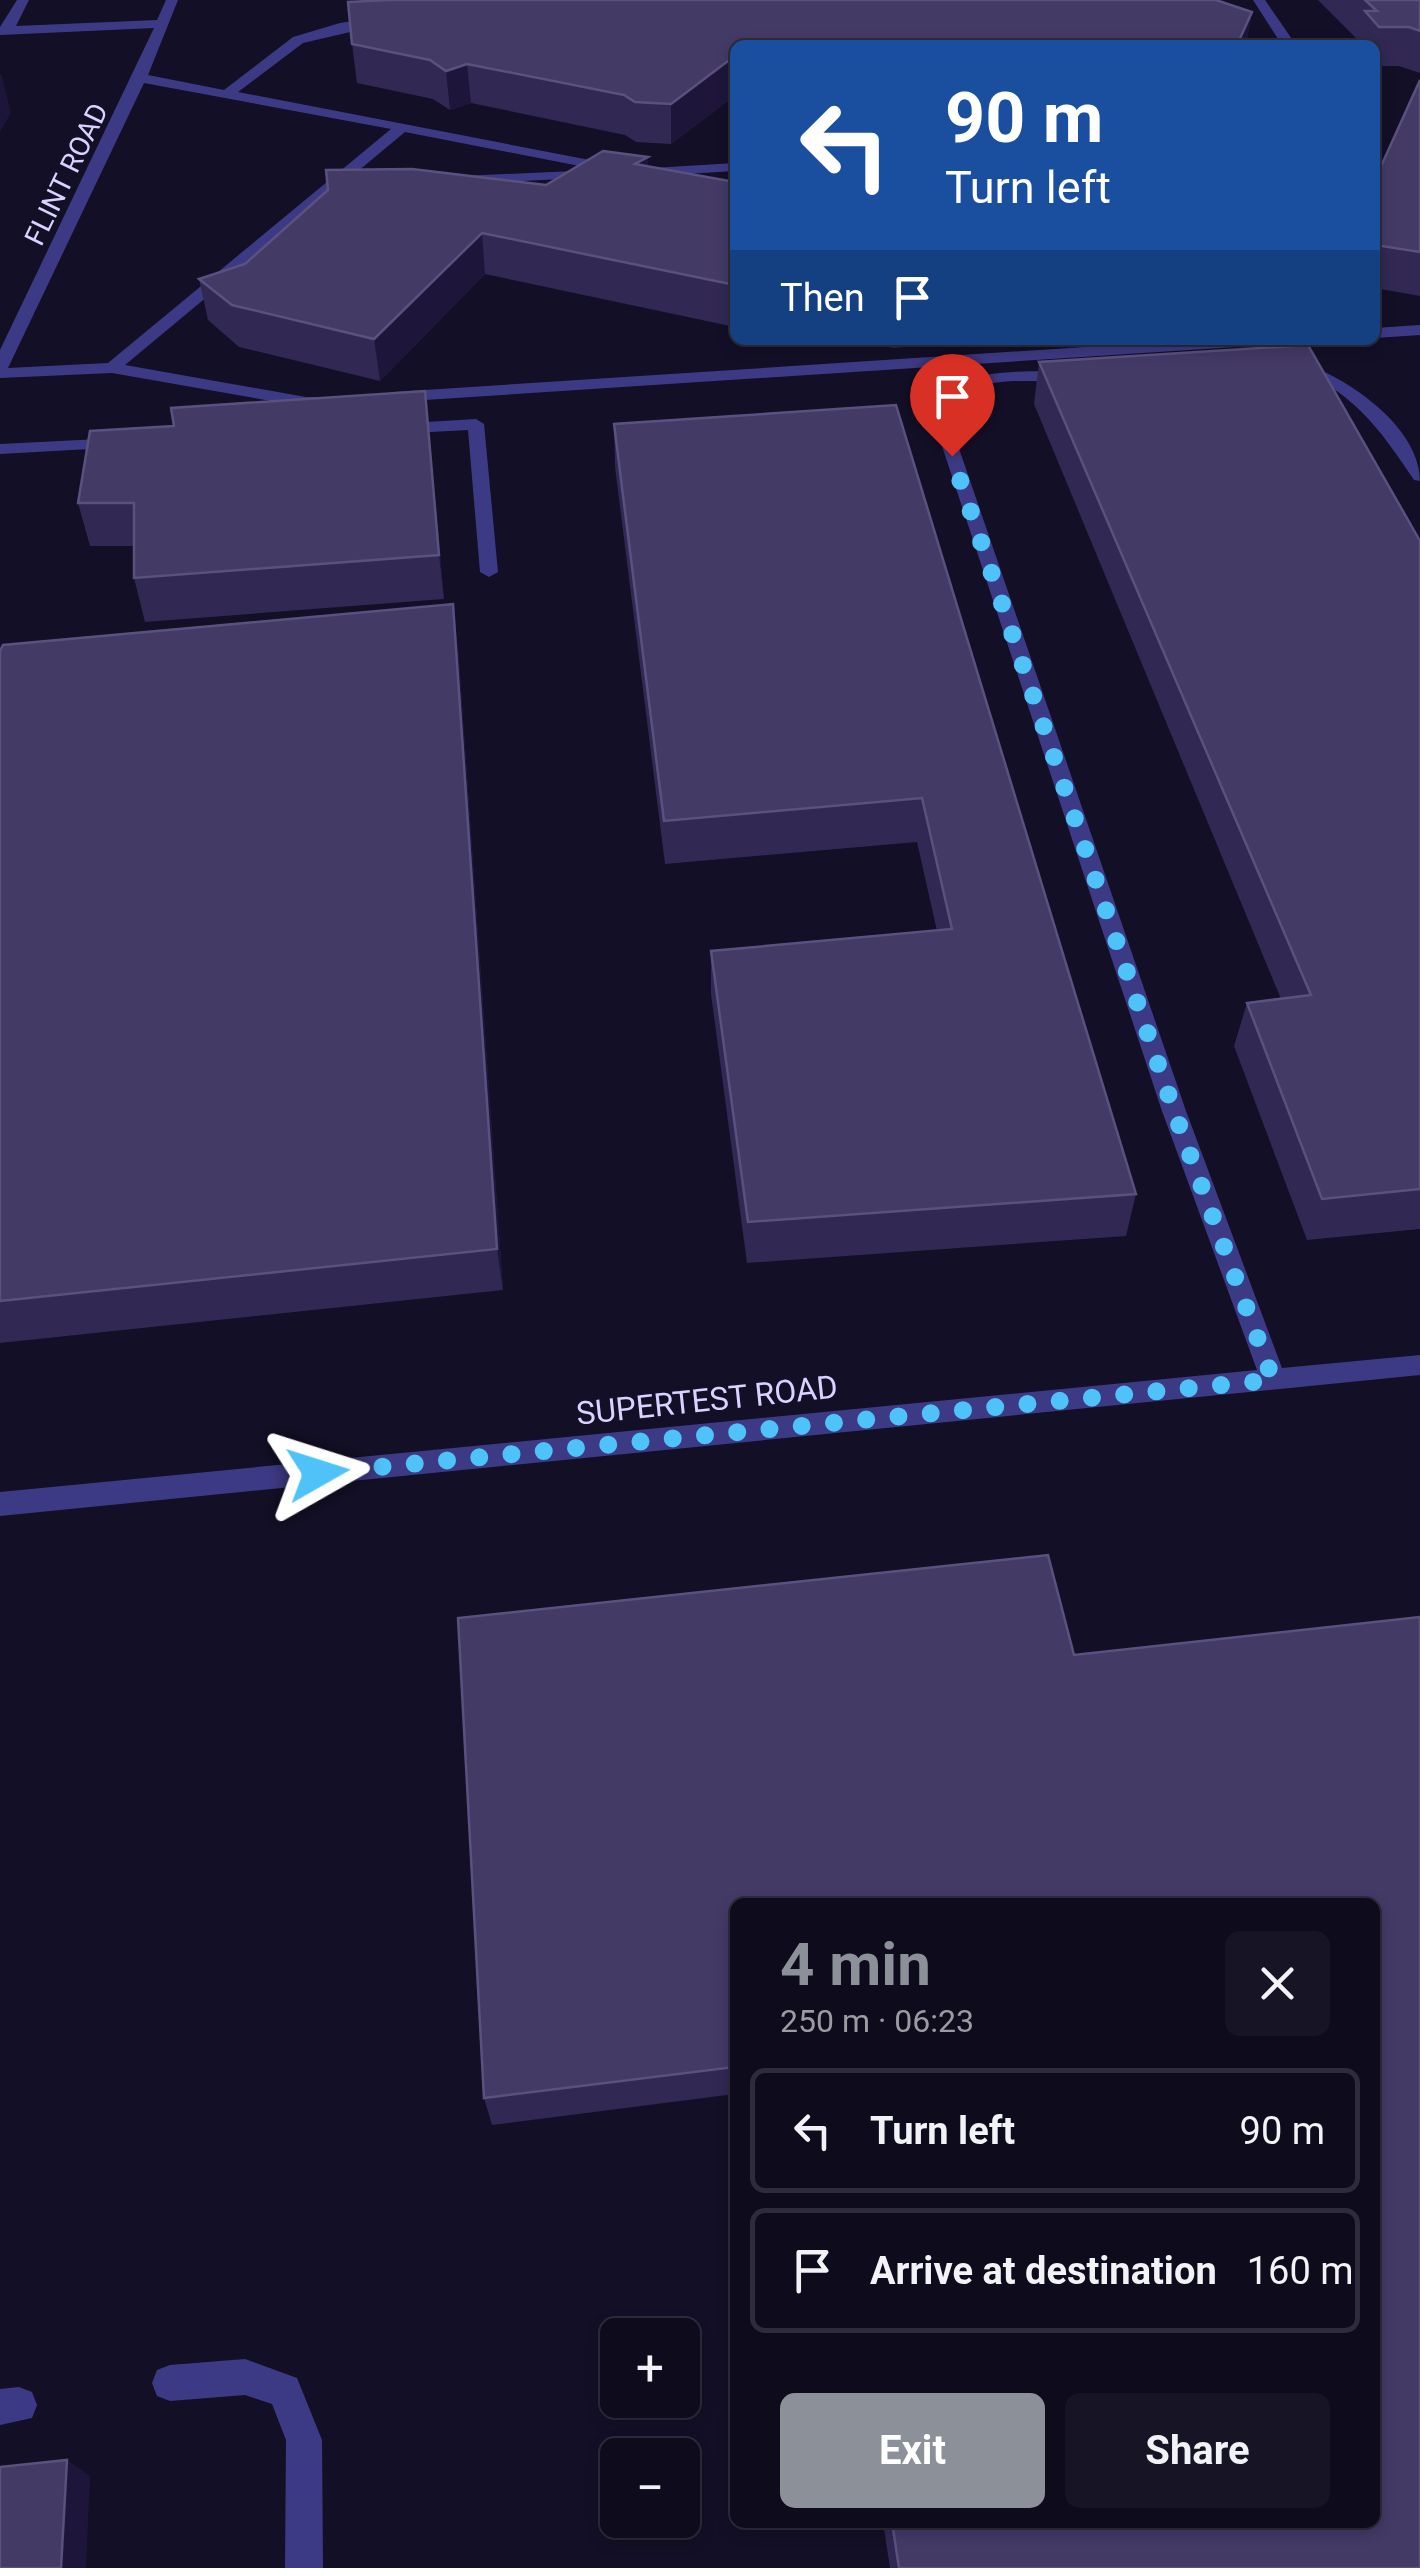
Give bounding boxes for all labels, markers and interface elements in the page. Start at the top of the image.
text: 90 m [945,77,1103,159]
icon: left [780,80,910,210]
street label: FLINT ROAD [18,98,115,251]
text: Turn left [945,161,1111,214]
icon: arrive [885,270,940,325]
text: Then [780,276,865,320]
pin [910,354,995,457]
icon: arrive [925,369,980,424]
street label: SUPERTEST ROAD [574,1367,840,1433]
position arrow [266,1421,370,1525]
text: 4 min [780,1929,931,2000]
button: close [1225,1931,1330,2036]
text: 250 m · 06:23 [780,2002,974,2040]
icon: left [785,2103,840,2158]
text: Turn left [870,2109,1015,2153]
text: 90 m [1240,2109,1325,2153]
icon: arrive [785,2243,840,2298]
text: Arrive at destination [870,2249,1217,2293]
text: 160 m [1247,2249,1354,2293]
map controls [600,2318,700,2538]
button: + [600,2318,700,2418]
button: Exit [780,2393,1045,2508]
button: Share [1065,2393,1330,2508]
button: − [600,2438,700,2538]

